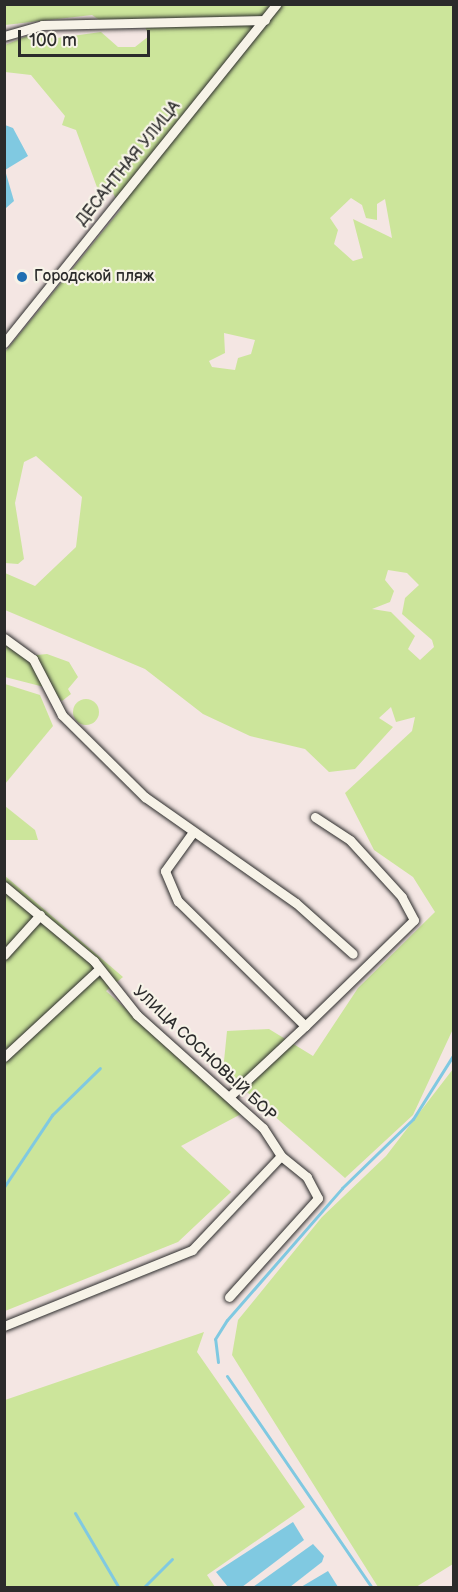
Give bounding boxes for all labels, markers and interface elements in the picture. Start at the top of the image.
scale bar [21,18,153,56]
text: 100 m [29,30,77,51]
street label: ДЕСАНТНАЯ УЛИЦА [73,98,185,230]
place label: Городской пляж [34,267,154,287]
marker: Городской пляж [15,270,29,284]
street label: УЛИЦА СОСНОВЫЙ БОР [128,983,280,1125]

